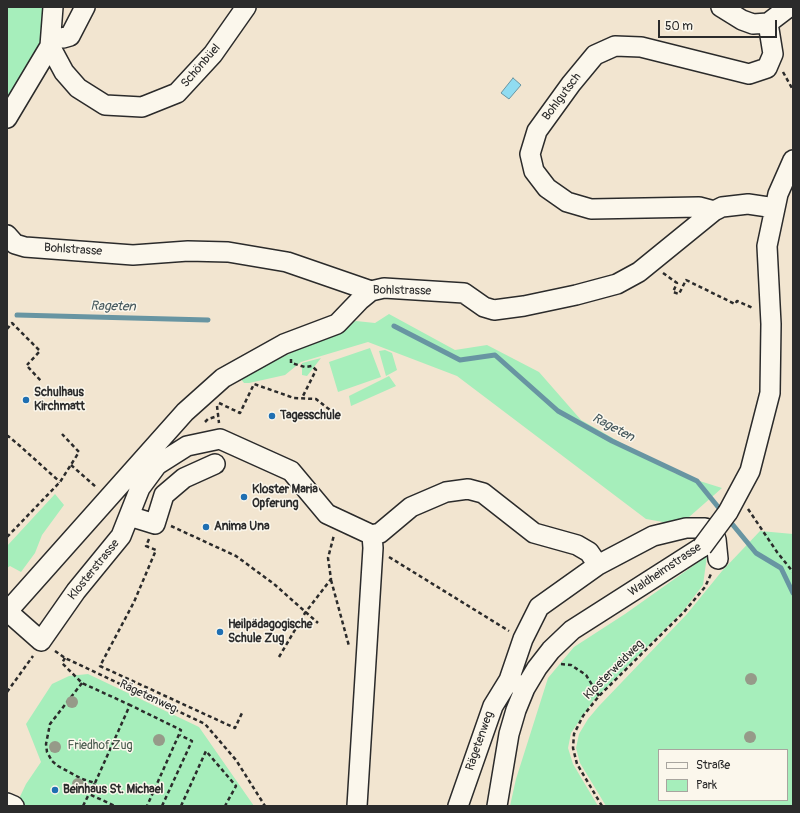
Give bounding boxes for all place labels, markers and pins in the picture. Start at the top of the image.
place label: Schulhaus Kirchmatt [34,386,85,414]
marker: Schulhaus Kirchmatt [21,395,31,405]
place label: Tagesschule [280,409,341,423]
marker: Tagesschule [267,411,277,421]
place label: Kloster Maria Opferung [252,483,318,511]
marker: Kloster Maria Opferung [239,492,249,502]
place label: Anima Una [214,520,270,534]
marker: Anima Una [201,522,211,532]
place label: Heilpädagogische Schule Zug [228,618,313,646]
marker: Heilpädagogische Schule Zug [215,627,225,637]
place label: Beinhaus St. Michael [63,783,163,797]
marker: Beinhaus St. Michael [50,785,60,795]

